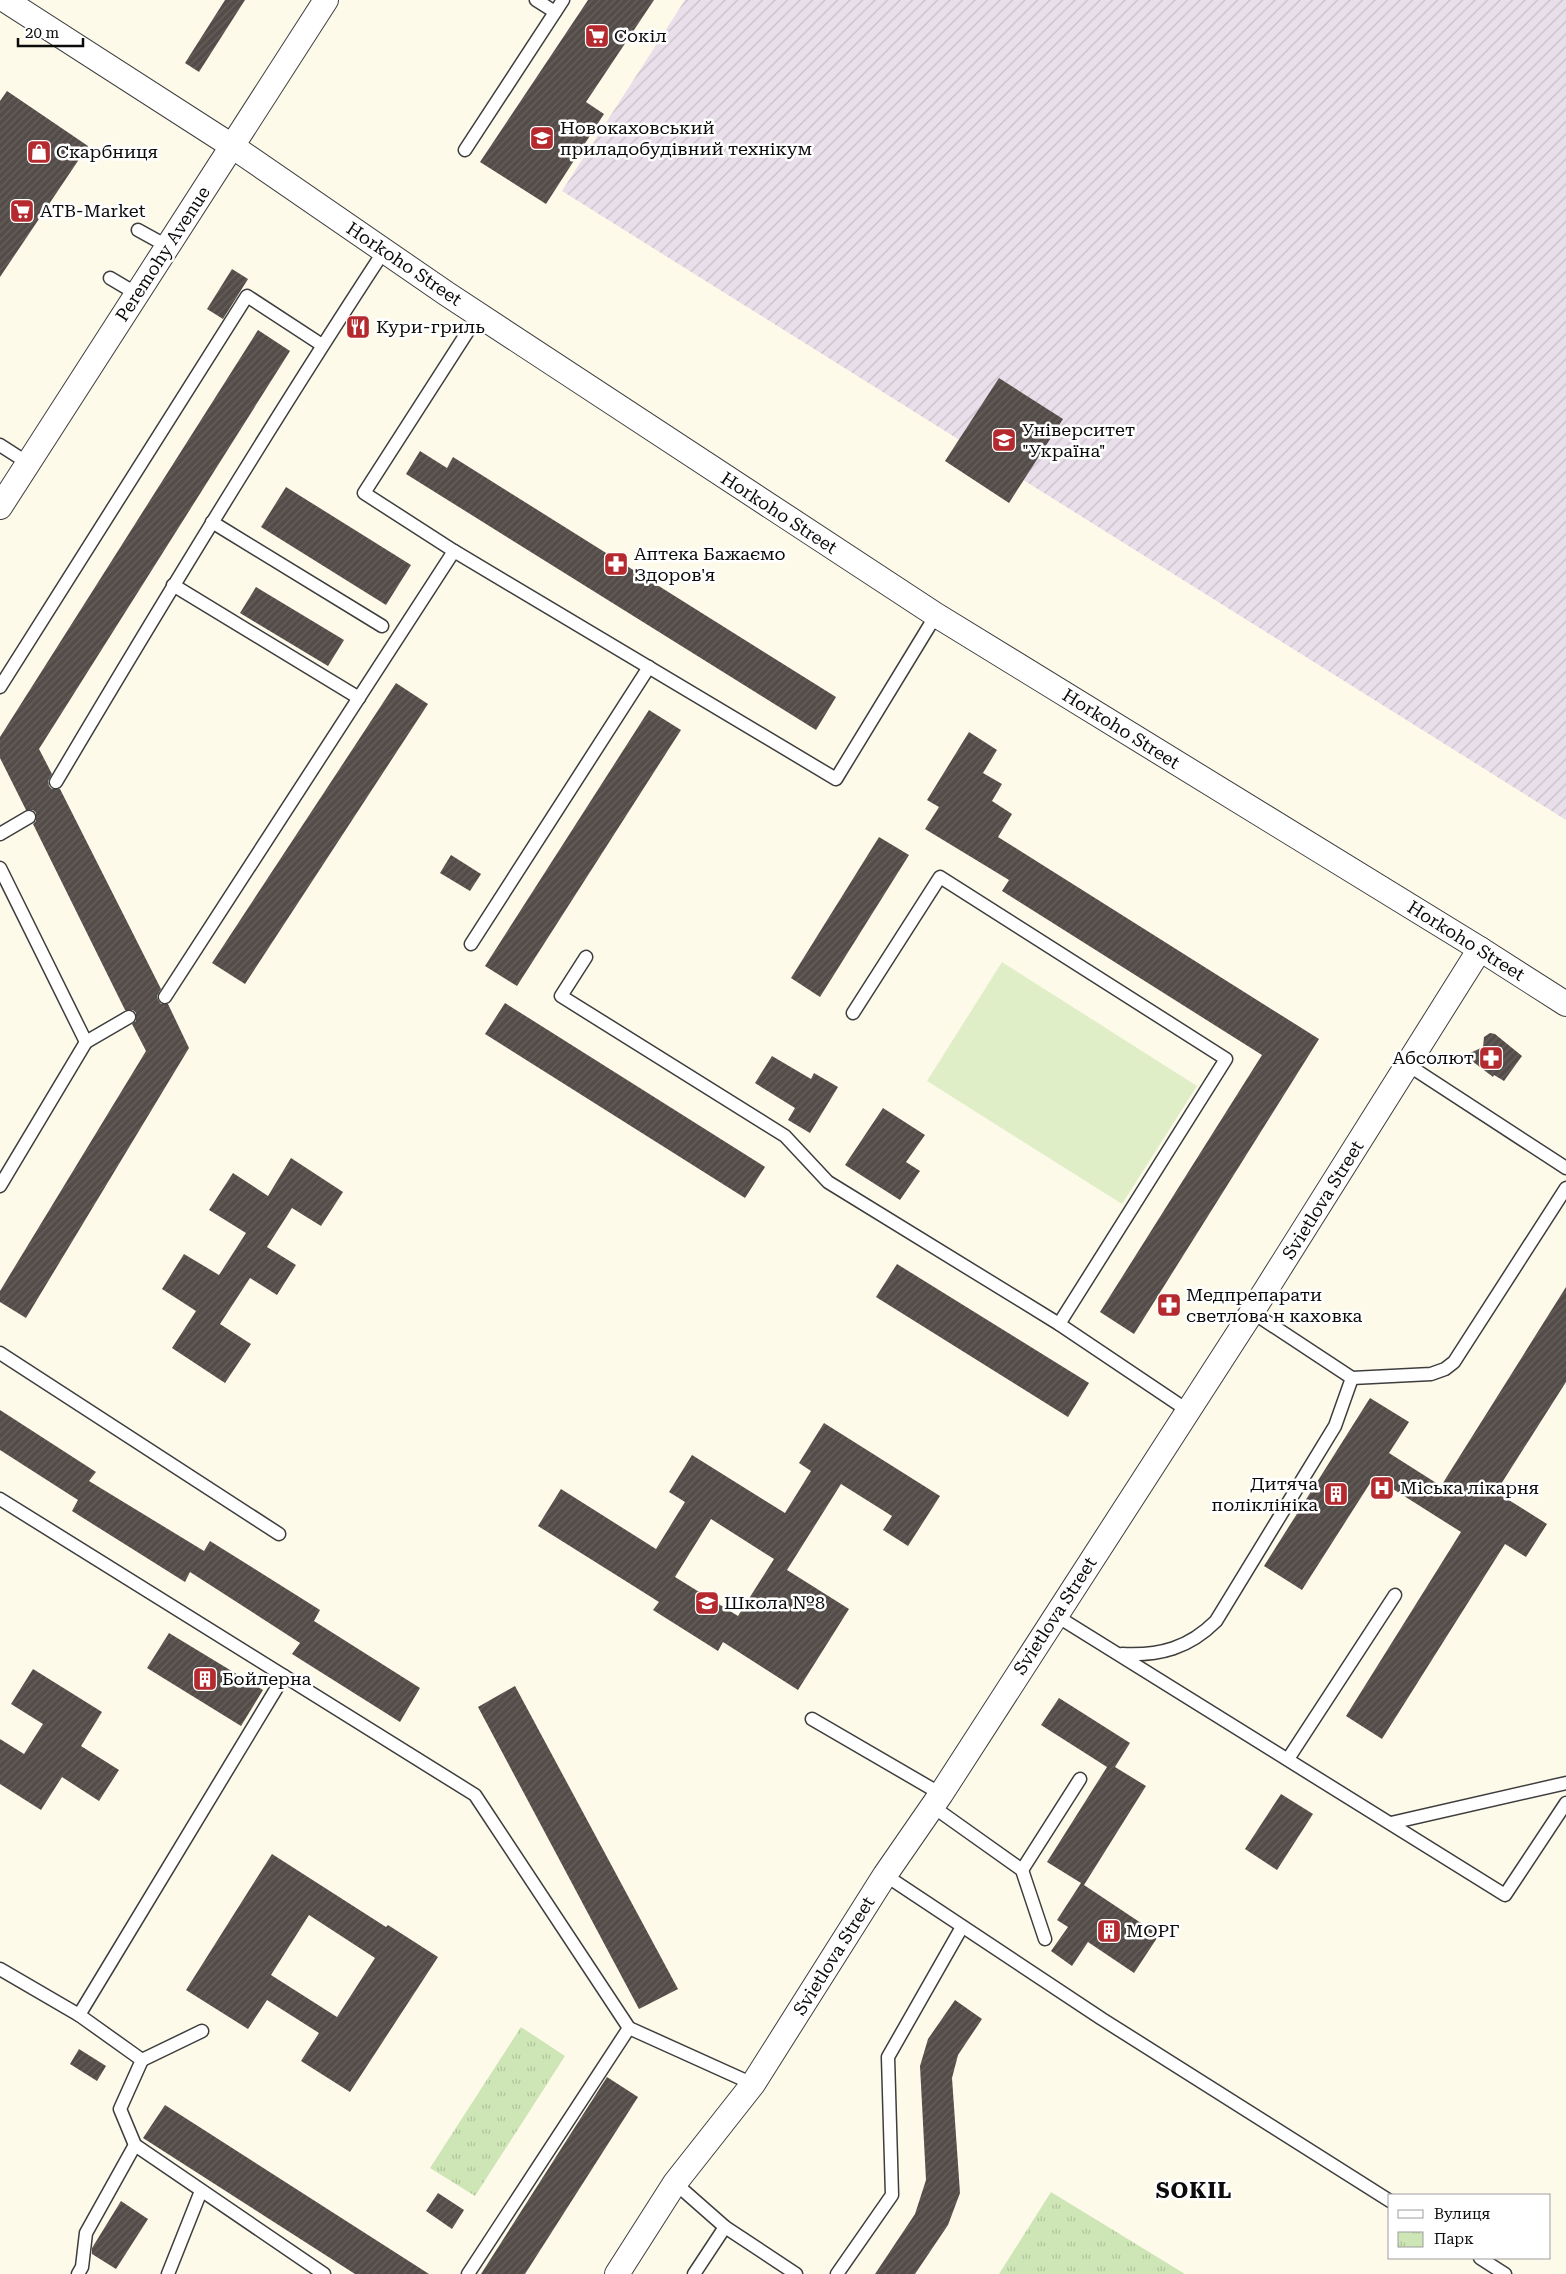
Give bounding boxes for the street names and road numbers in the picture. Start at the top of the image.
street label: Peremohy Avenue [111,182,214,325]
street label: Horkoho Street [343,217,466,310]
street label: Horkoho Street [717,467,841,558]
street label: Horkoho Street [1059,684,1184,773]
street label: Horkoho Street [1404,896,1529,985]
street label: Svietlova Street [1278,1136,1368,1263]
street label: Svietlova Street [1009,1553,1101,1678]
street label: Svietlova Street [789,1892,879,2019]

